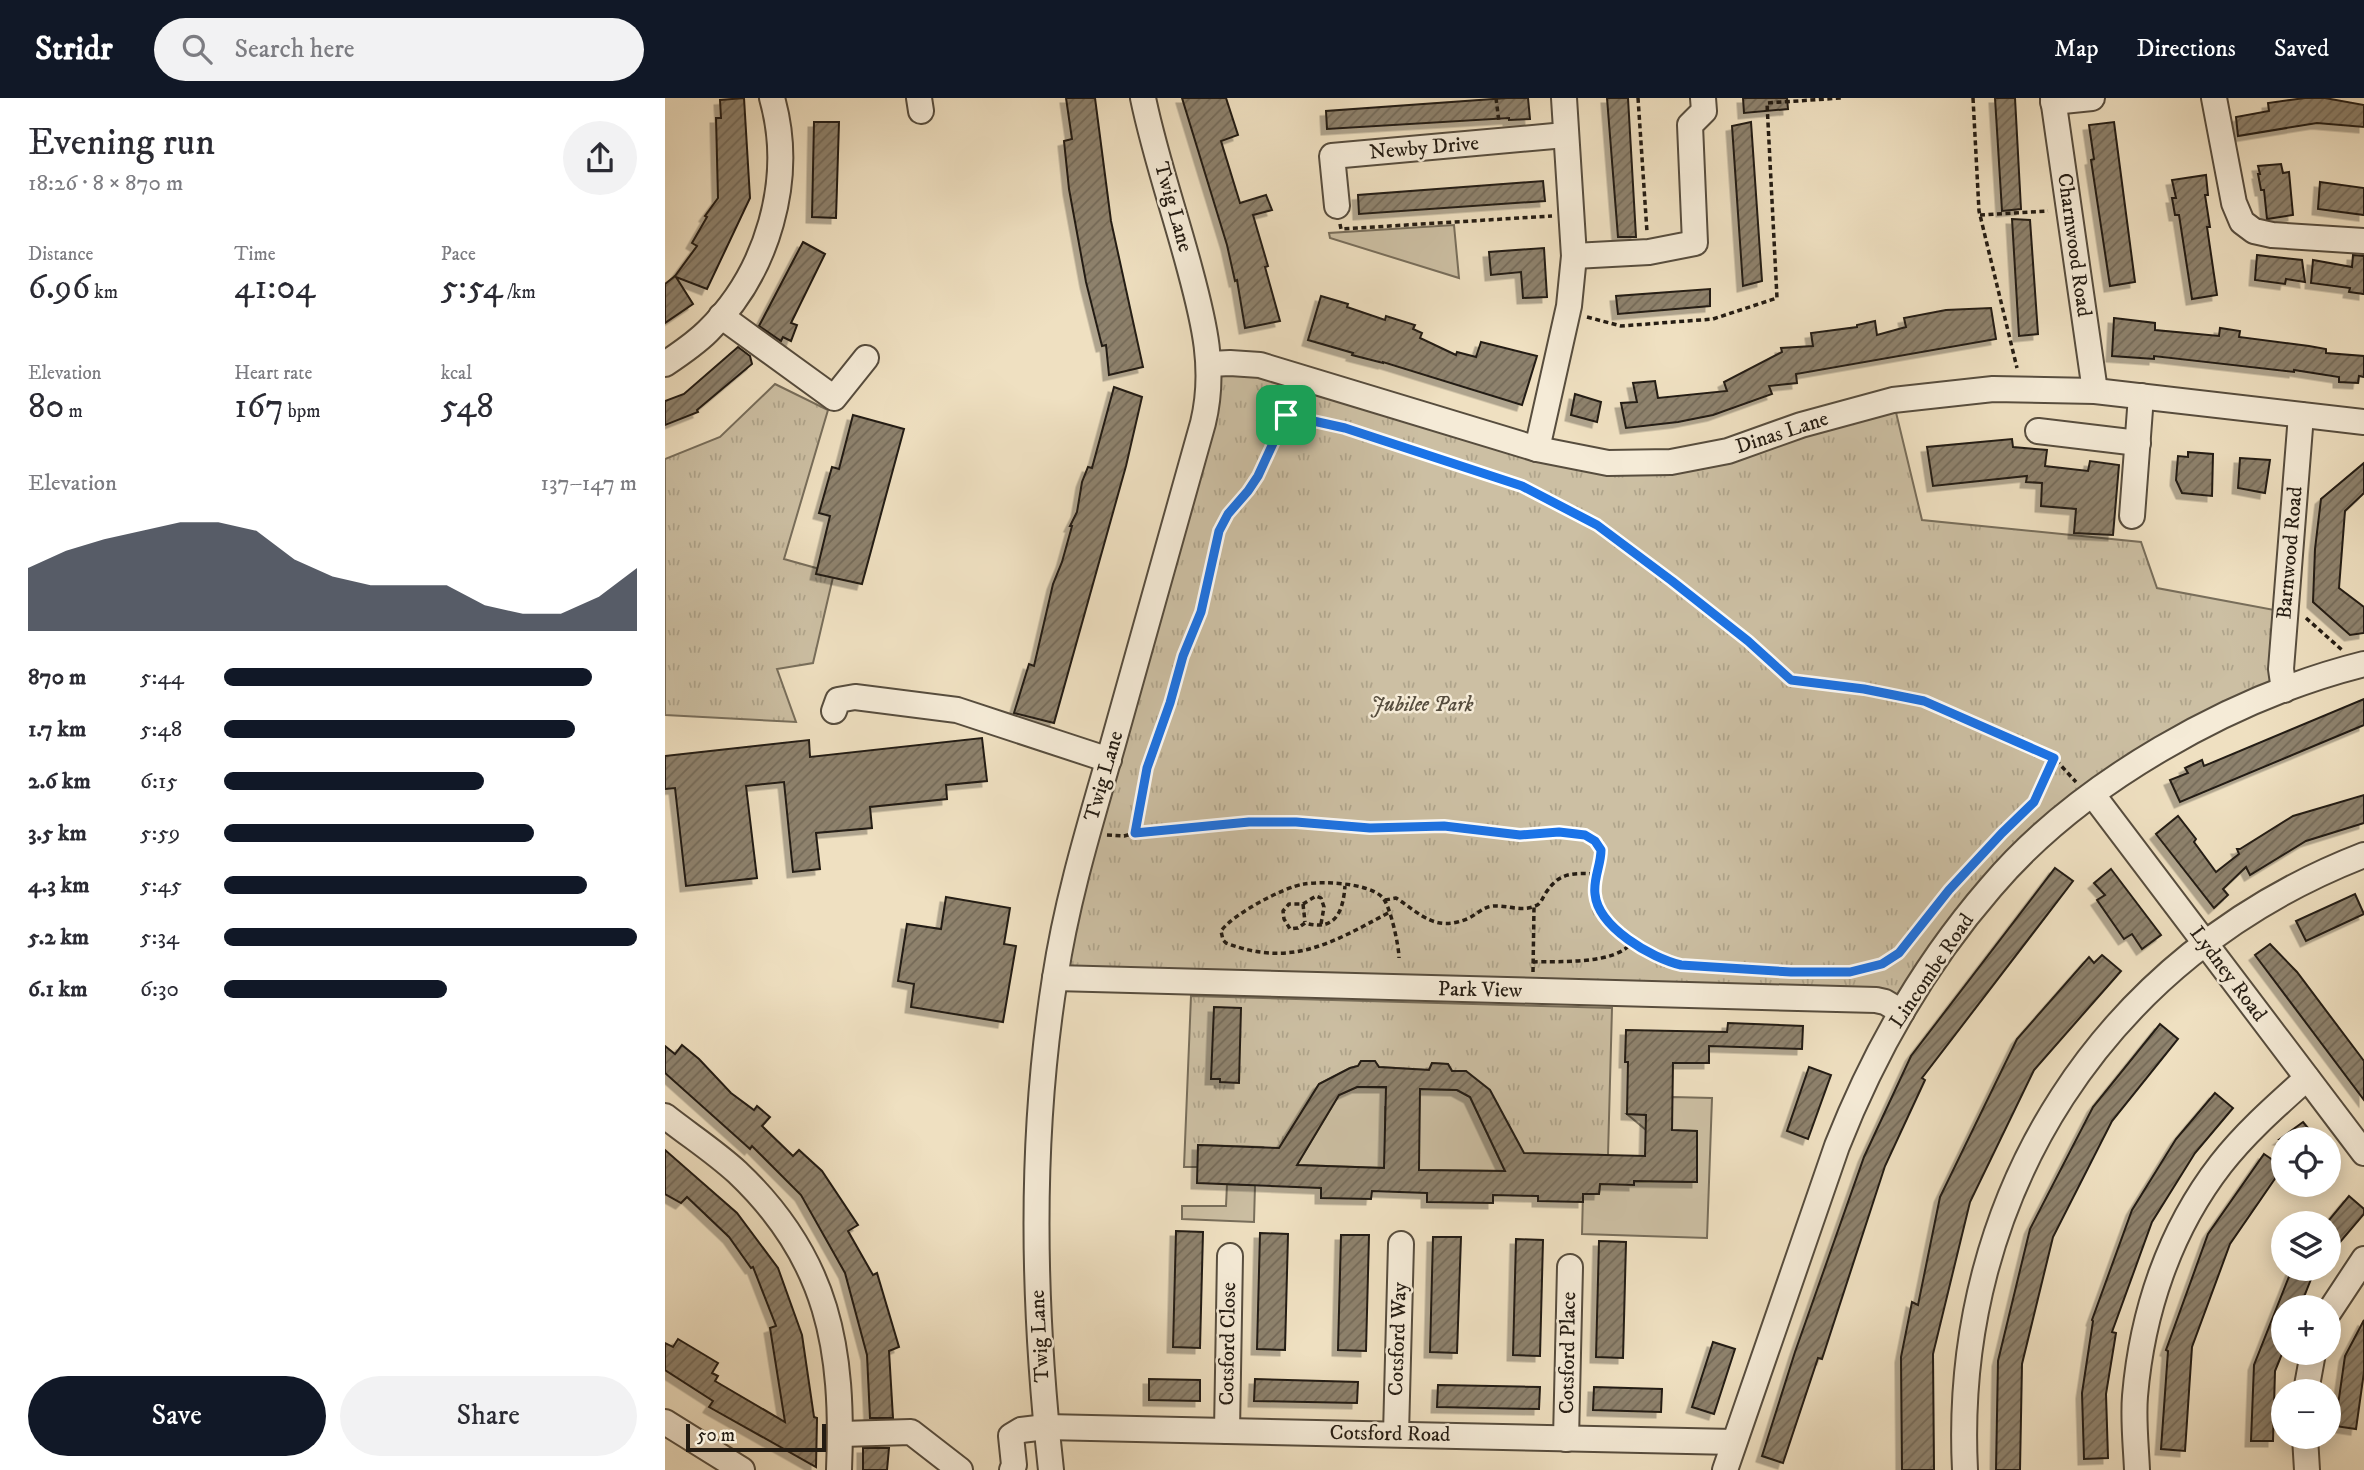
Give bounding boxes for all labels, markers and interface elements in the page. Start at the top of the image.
search box [154,18,644,81]
text: Stridr [35,29,112,70]
icon: search [178,30,216,68]
text: Search here [234,33,355,66]
text: Map [2054,34,2099,64]
text: Directions [2137,34,2236,64]
text: Saved [2274,34,2329,64]
text: Evening run [28,119,215,167]
button: share [563,121,637,195]
street label: Newby Drive [1368,130,1480,166]
street label: Twig Lane [1148,159,1198,255]
text: 18:26 · 8 × 870 m [28,169,183,198]
street label: Charnwood Road [2051,171,2097,319]
text: Distance [28,243,93,266]
text: Time [234,243,276,266]
text: Pace [441,243,476,266]
text: 6.96 [28,266,90,310]
text: 41:04 [234,266,315,310]
text: 5:54 [441,266,503,310]
text: km [90,281,118,304]
text: /km [503,281,536,304]
text: Elevation [28,362,102,385]
text: Heart rate [234,362,312,385]
text: kcal [441,362,472,385]
text: 80 [28,385,64,429]
text: 167 [234,385,284,429]
text: 548 [441,385,494,429]
pin [1256,385,1316,445]
icon: arrive [1267,396,1305,434]
text: m [64,400,83,423]
text: bpm [284,400,321,423]
street label: Dinas Lane [1732,406,1832,460]
text: Elevation [28,469,117,498]
text: 137–147 m [540,469,637,498]
street label: Barnwood Road [2271,485,2309,620]
text: 870 m [28,663,86,692]
text: 5:44 [140,663,184,692]
park label: Jubilee Park [1370,692,1474,718]
text: 1.7 km [28,715,86,744]
text: 5:48 [140,715,182,744]
street label: Twig Lane [1079,728,1129,824]
text: 2.6 km [28,767,91,796]
text: 6:15 [140,767,178,796]
text: 3.5 km [28,819,87,848]
text: 5:59 [140,819,180,848]
text: 4.3 km [28,871,89,900]
text: 5:45 [140,871,182,900]
street label: Lincombe Road [1884,908,1980,1033]
street label: Lydney Road [2184,921,2273,1027]
text: 5.2 km [28,923,89,952]
text: 5:34 [140,923,179,952]
text: 6.1 km [28,975,87,1004]
text: 6:30 [140,975,179,1004]
street label: Park View [1438,976,1523,1004]
map controls [2271,1127,2341,1449]
button: locate [2271,1127,2341,1197]
button: layers [2271,1211,2341,1281]
street label: Cotsford Way [1383,1280,1413,1396]
street label: Cotsford Close [1214,1282,1242,1406]
street label: Twig Lane [1025,1289,1055,1383]
street label: Cotsford Place [1554,1291,1582,1414]
button: + [2271,1295,2341,1365]
button: Save [28,1376,326,1456]
button: Share [340,1376,637,1456]
button: − [2271,1379,2341,1449]
street label: Cotsford Road [1329,1420,1451,1448]
scale bar [686,1421,826,1453]
text: 50 m [697,1424,735,1447]

